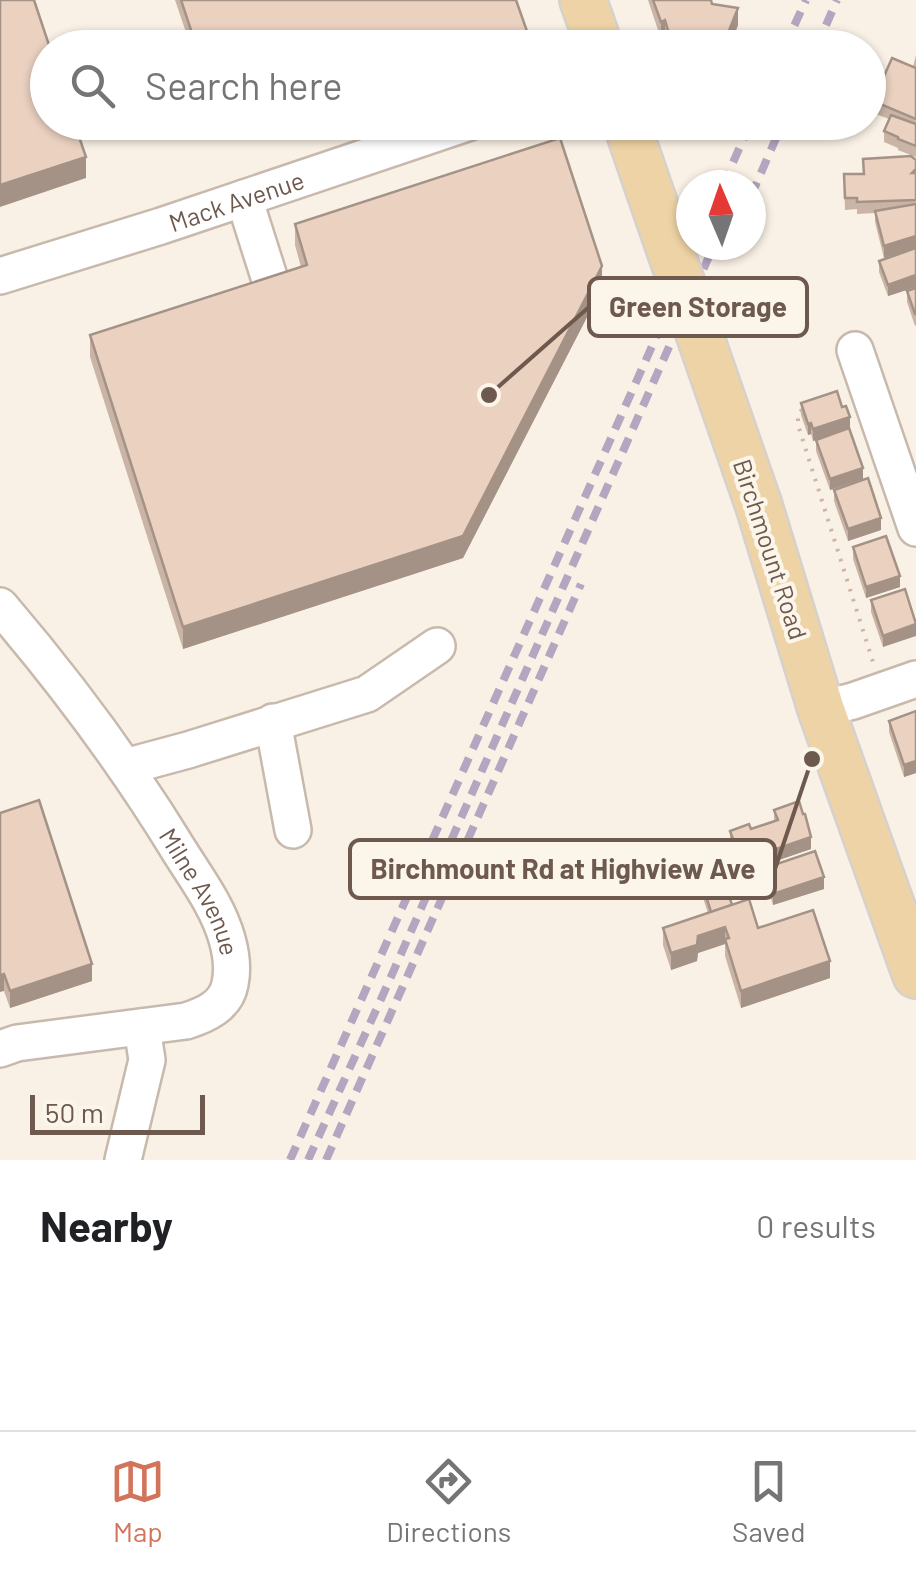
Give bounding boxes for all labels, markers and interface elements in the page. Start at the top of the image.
search box [30,30,886,140]
icon: search [65,58,120,113]
text: Search here [145,62,343,108]
street label: Mack Avenue [165,164,308,237]
north arrow [676,170,766,260]
callout: Green Storage [589,278,807,336]
text: Green Storage [609,289,787,323]
street label: Birchmount Road [728,455,814,643]
street label: Milne Avenue [154,822,245,958]
callout: Birchmount Rd at Highview Ave [350,840,775,898]
text: Birchmount Rd at Highview Ave [370,851,756,885]
scale bar [30,1090,205,1134]
text: 50 m [45,1095,104,1129]
text: Nearby [40,1200,173,1250]
text: 0 results [756,1206,876,1244]
tab: Map [110,1454,165,1548]
tab: Directions [386,1454,511,1548]
tab: Saved [732,1454,806,1548]

